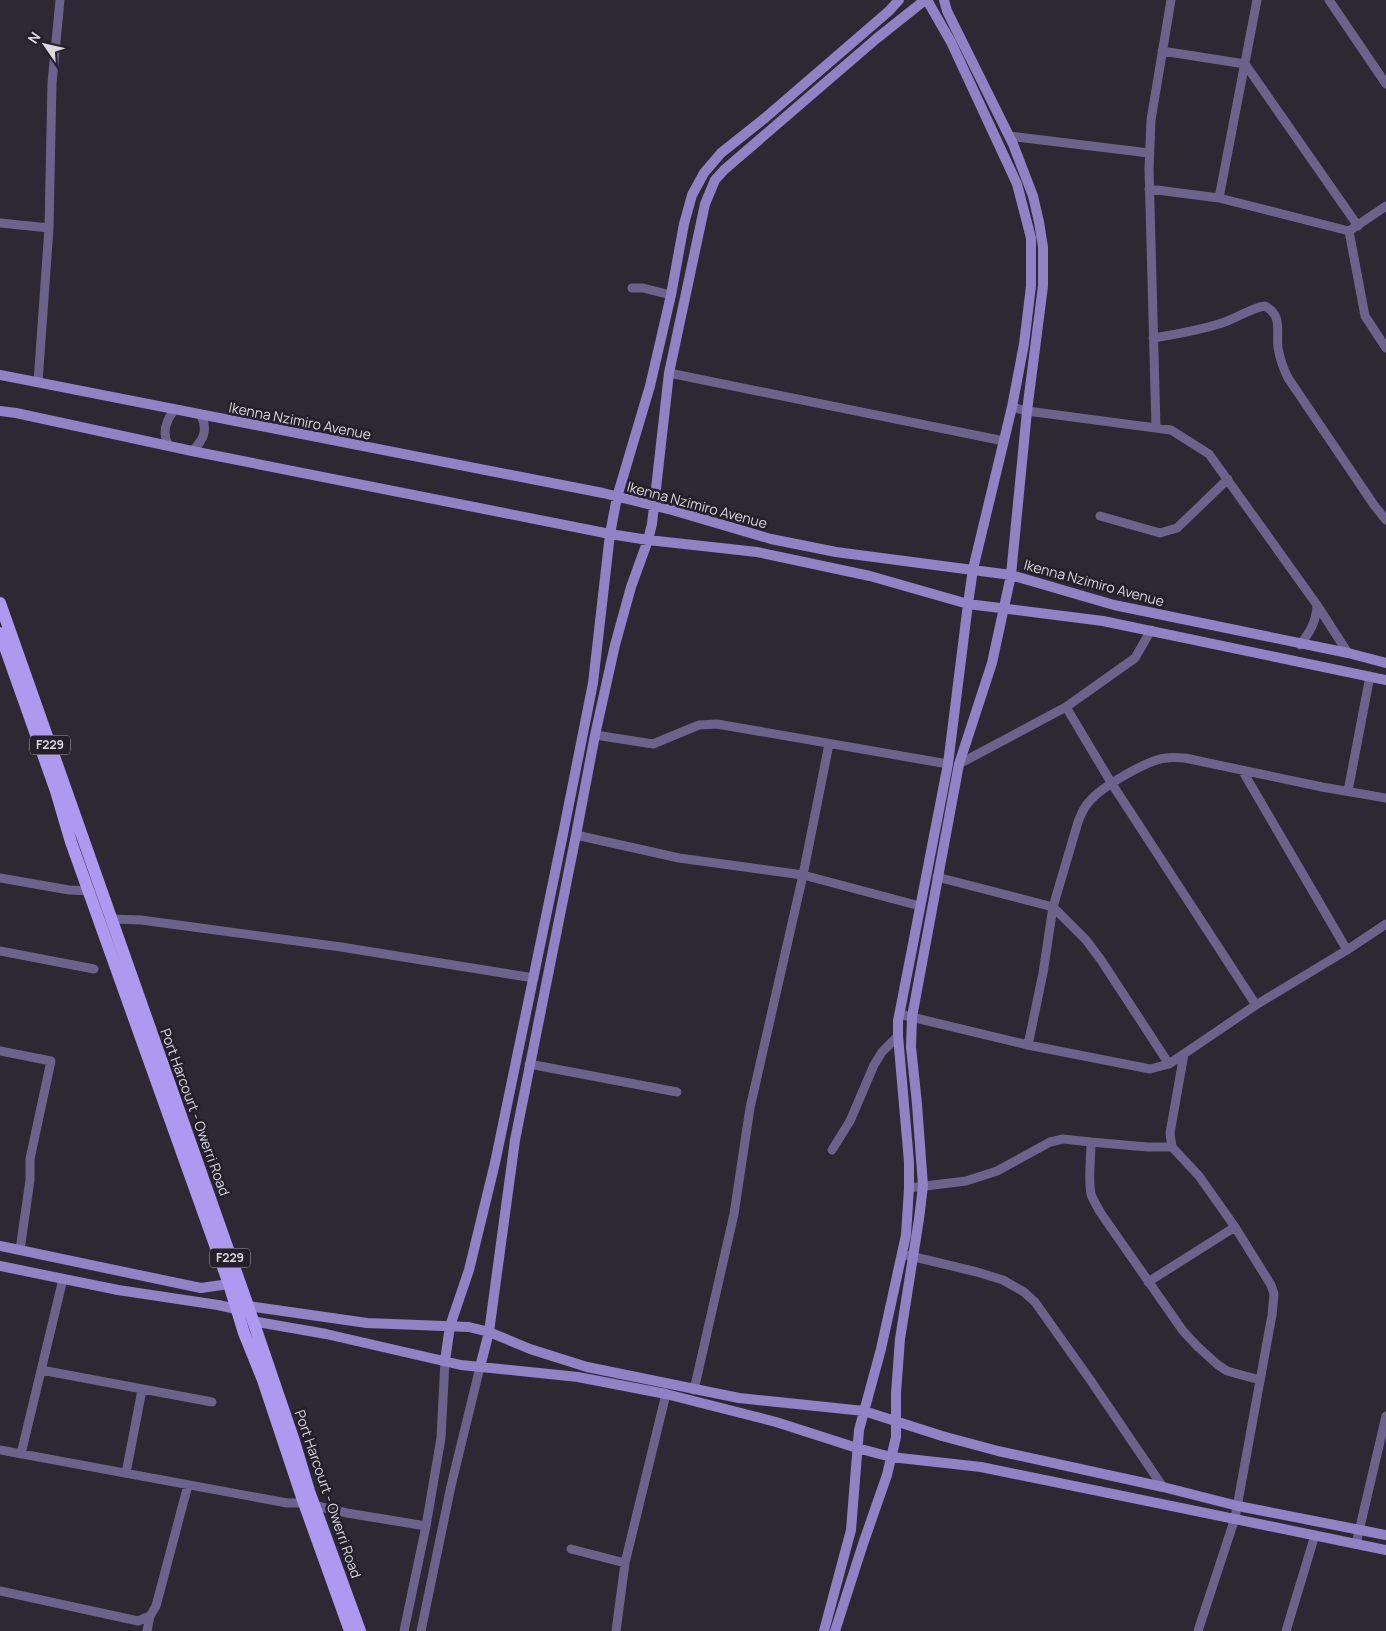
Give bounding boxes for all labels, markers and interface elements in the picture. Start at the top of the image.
north arrow [20,20,70,70]
text: N [23,28,44,47]
street label: Ikenna Nzimiro Avenue [227,397,373,444]
street label: Ikenna Nzimiro Avenue [625,477,769,532]
street label: Ikenna Nzimiro Avenue [1022,555,1166,610]
road number: F229 [30,736,70,754]
street label: Port Harcourt - Owerri Road [156,1026,235,1198]
road number: F229 [210,1248,250,1268]
street label: Port Harcourt - Owerri Road [291,1407,366,1581]

